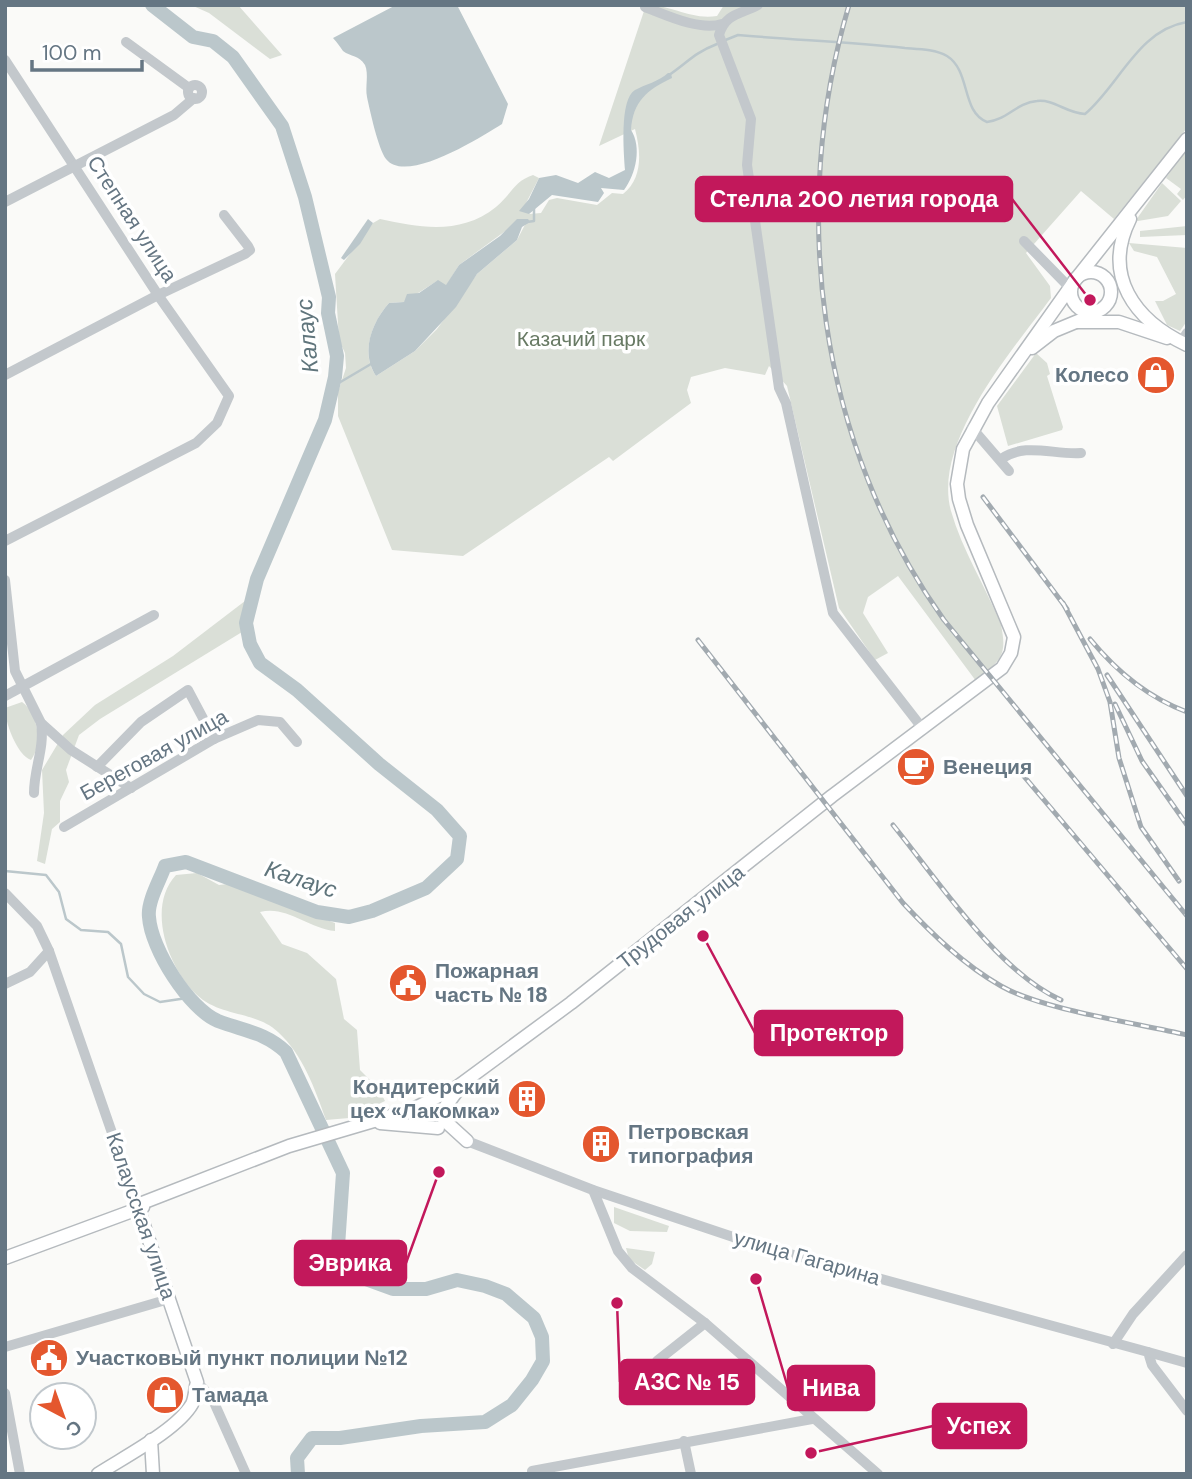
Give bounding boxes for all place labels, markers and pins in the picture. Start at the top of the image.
callout: Стелла 200 летия города [696,177,1012,221]
shop icon: Колесо [1135,354,1177,396]
place label: Колесо [1055,361,1129,389]
cafe icon: Венеция [895,746,937,788]
place label: Венеция [943,753,1032,781]
place label: Пожарная часть № 18 [435,957,548,1009]
public building icon: Пожарная часть № 18 [387,962,429,1004]
callout: Протектор [755,1011,902,1055]
place label: Кондитерский цех «Лакомка» [350,1073,500,1125]
building icon: Кондитерский цех «Лакомка» [506,1078,548,1120]
place label: Петровская типография [628,1118,754,1170]
building icon: Петровская типография [580,1123,622,1165]
callout: Эврика [295,1241,406,1285]
public building icon: Участковый пункт полиции №12 [28,1337,70,1379]
place label: Участковый пункт полиции №12 [76,1344,408,1372]
callout: АЗС № 15 [620,1360,754,1404]
callout: Нива [788,1366,874,1410]
shop icon: Тамада [144,1374,186,1416]
place label: Тамада [192,1381,268,1409]
callout: Успех [933,1404,1026,1448]

